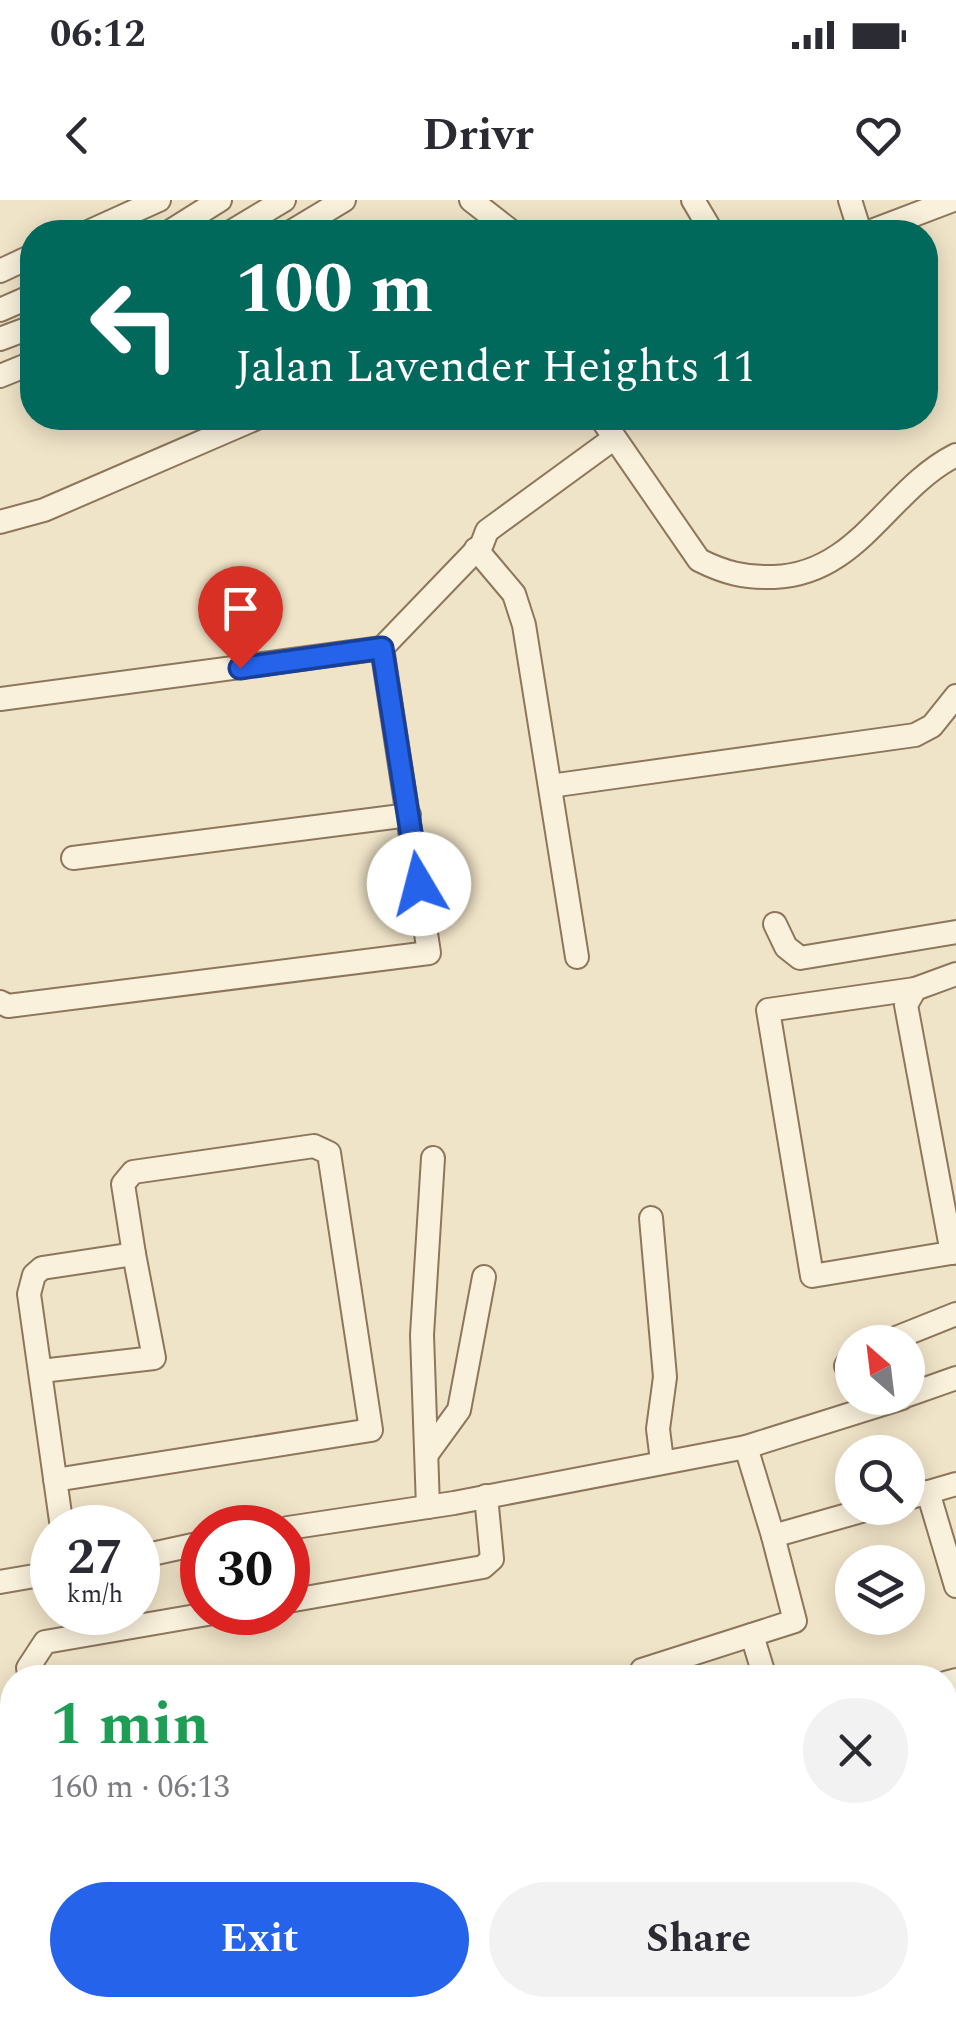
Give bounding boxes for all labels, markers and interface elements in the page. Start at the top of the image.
text: 06:12 [50,6,145,64]
text: Drivr [422,101,534,170]
icon: back [50,108,105,163]
icon: heart [851,108,906,163]
text: 100 m [235,237,433,343]
icon: left [70,260,200,390]
text: Jalan Lavender Heights 11 [235,333,756,402]
pin [198,566,283,669]
icon: arrive [213,581,268,636]
position arrow [367,832,471,936]
north arrow [835,1325,925,1415]
map controls [835,1325,925,1635]
button: search [835,1435,925,1525]
speed limit sign: 30 [180,1505,310,1635]
text: 27 [67,1520,123,1596]
button: layers [835,1545,925,1635]
text: km/h [67,1576,123,1614]
text: 1 min [50,1679,210,1771]
button: close [803,1698,908,1803]
text: 160 m · 06:13 [50,1763,230,1812]
button: Exit [50,1882,469,1997]
button: Share [489,1882,908,1997]

